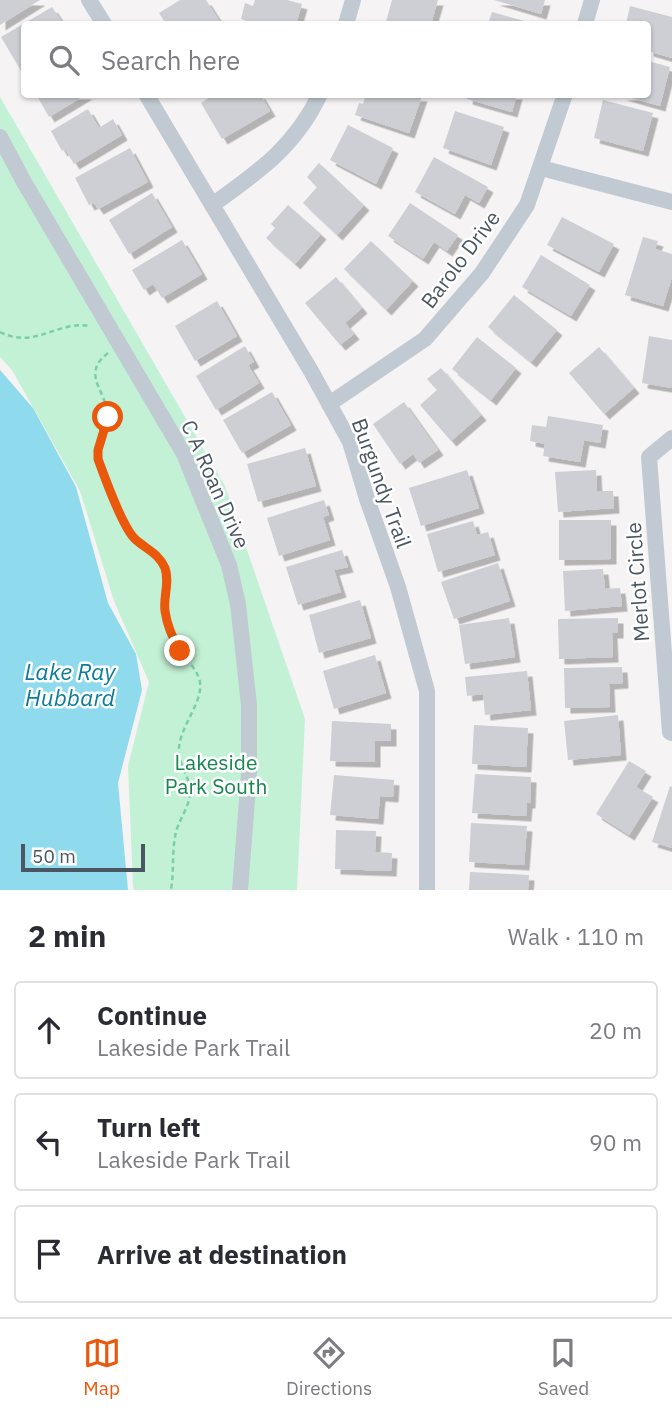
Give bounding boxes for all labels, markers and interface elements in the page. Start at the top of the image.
search box [21,21,651,98]
icon: search [45,41,83,79]
text: Search here [101,43,240,77]
street label: Barolo Drive [414,204,506,314]
route start [92,401,123,432]
street label: Burgundy Trail [346,414,419,552]
street label: C A Roan Drive [175,415,257,553]
street label: Merlot Circle [619,521,655,643]
route end [164,635,195,666]
water label: Lake Ray Hubbard [25,656,116,712]
park label: Lakeside Park South [165,748,267,800]
scale bar [21,841,145,873]
text: 50 m [32,844,76,868]
text: 2 min [28,916,106,955]
text: Walk · 110 m [508,921,644,951]
text: Continue [97,998,207,1032]
icon: ahead [30,1011,68,1049]
text: 20 m [589,1015,642,1045]
text: Lakeside Park Trail [97,1032,290,1062]
text: Turn left [97,1110,200,1144]
icon: left [30,1123,68,1161]
text: 90 m [589,1127,642,1157]
text: Lakeside Park Trail [97,1144,290,1174]
icon: arrive [30,1235,68,1273]
text: Arrive at destination [97,1237,347,1271]
tab: Map [83,1334,121,1400]
tab: Directions [286,1334,372,1400]
tab: Saved [538,1334,589,1400]

